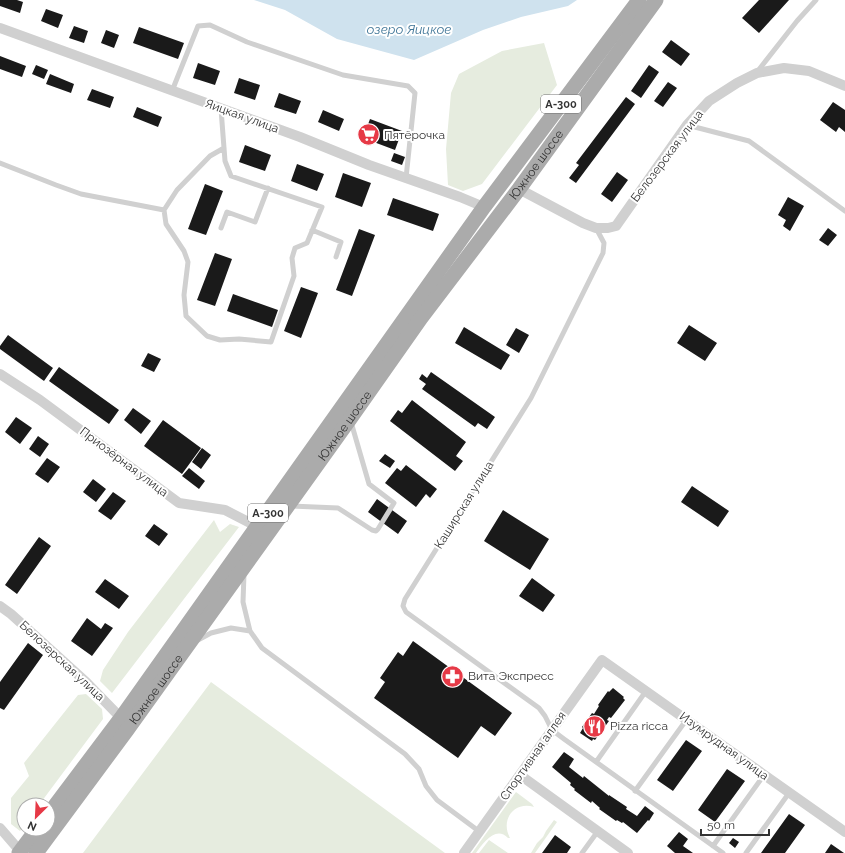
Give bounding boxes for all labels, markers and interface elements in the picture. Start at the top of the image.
water label: озеро Яицкое [366,22,452,37]
road number: А-300 [541,95,581,113]
street label: Яицкая улица [203,96,281,136]
street label: Белозерская улица [628,107,706,205]
supermarket icon: Пятёрочка [356,122,382,148]
street label: Южное шоссе [507,127,566,202]
place label: Пятёрочка [384,128,445,142]
street label: Южное шоссе [315,388,374,464]
street label: Приозёрная улица [77,424,171,500]
street label: Каширская улица [431,459,497,551]
road number: А-300 [248,504,288,522]
street label: Белозерская улица [17,618,107,704]
street label: Южное шоссе [126,652,186,727]
pharmacy icon: Вита Экспресс [439,663,465,689]
place label: Вита Экспресс [468,669,554,683]
street label: Спортивная аллея [497,709,569,803]
street label: Изумрудная улица [677,709,771,783]
restaurant icon: Pizza ricca [582,713,608,739]
place label: Pizza ricca [610,719,668,733]
north arrow [16,797,56,837]
scale bar [701,811,769,837]
text: N [26,818,39,833]
text: 50 m [707,818,735,832]

